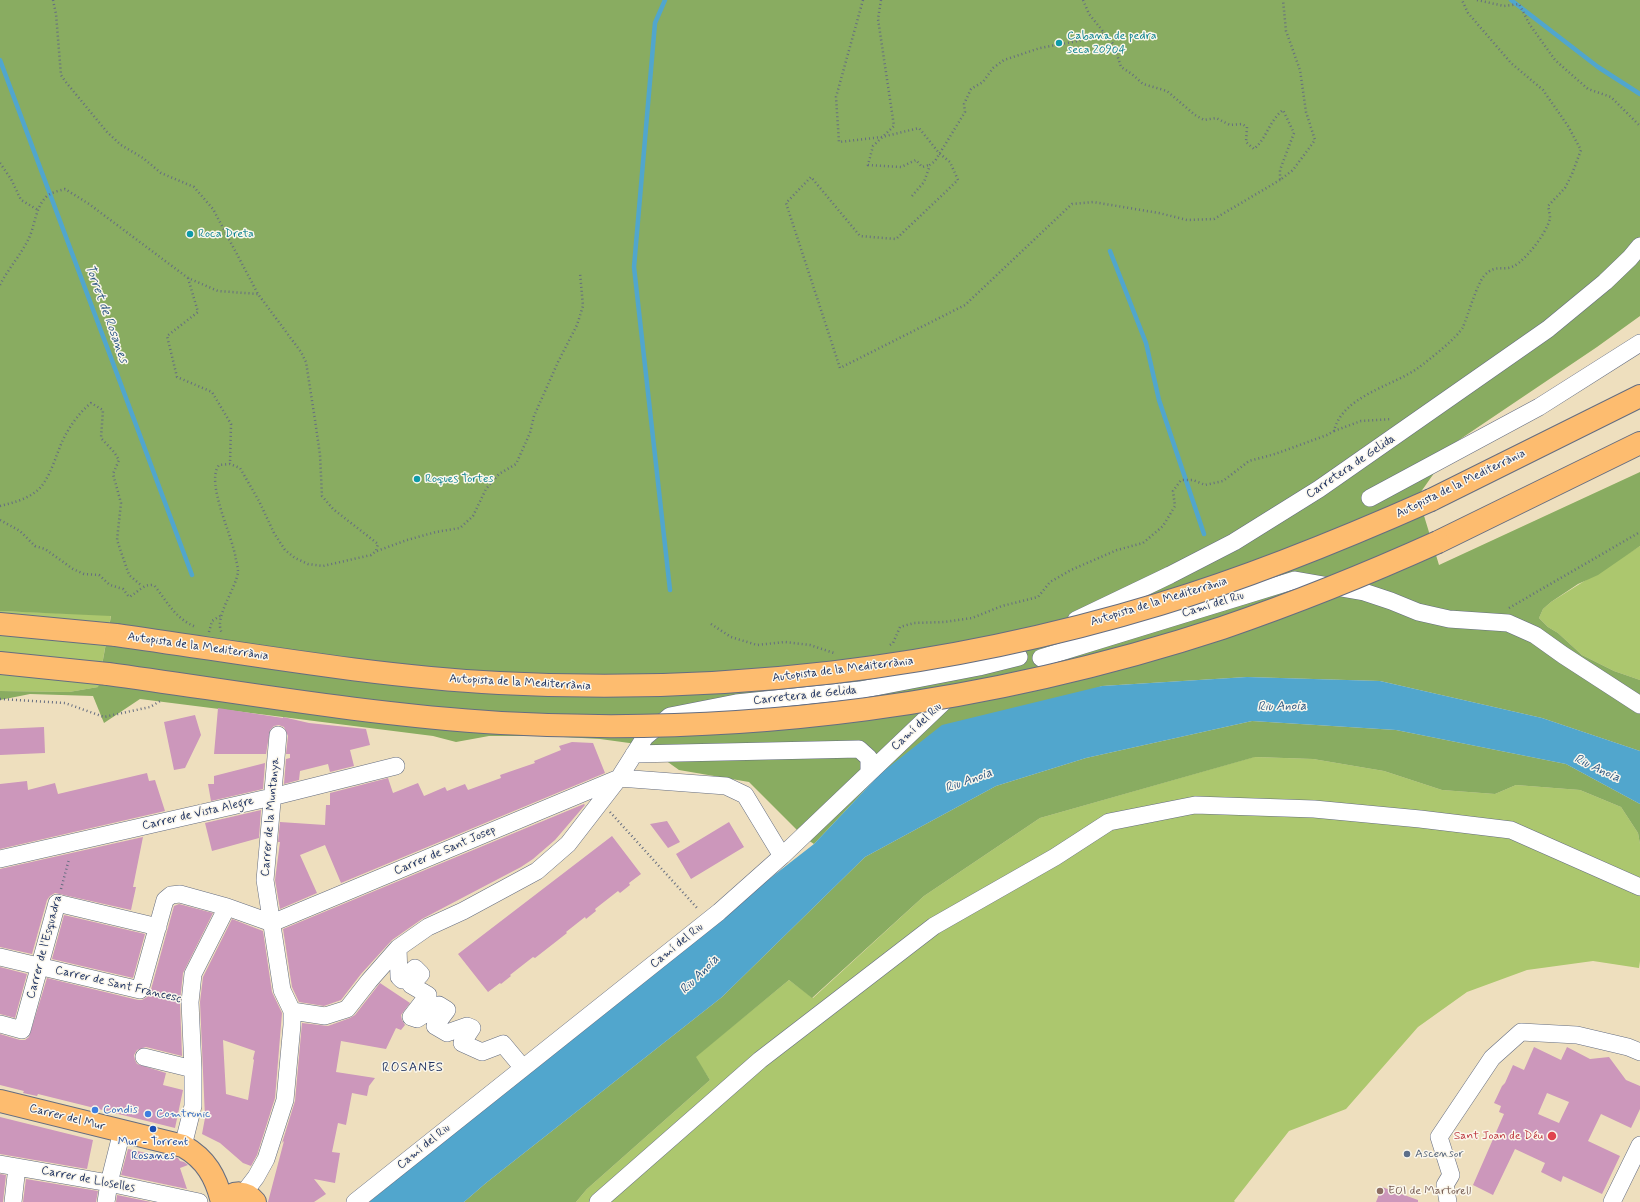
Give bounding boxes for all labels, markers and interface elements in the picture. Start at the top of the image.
place label: Cabana de pedra seca 20904 [1067,29,1157,57]
marker: Cabana de pedra seca 20904 [1054,38,1064,48]
place label: Roca Dreta [198,227,254,241]
marker: Roca Dreta [185,229,195,239]
water label: Torret de Rosanes [81,263,131,365]
street label: Carretera de Gelida [1304,432,1398,502]
street label: Autopista de la Mediterrània [1394,446,1528,522]
place label: Roques Tortes [425,472,494,486]
marker: Roques Tortes [412,474,422,484]
street label: Autopista de la Mediterrània [1089,574,1229,630]
street label: Camí del Riu [1180,589,1246,621]
street label: Autopista de la Mediterrània [127,630,269,664]
street label: Autopista de la Mediterrània [772,654,914,686]
street label: Autopista de la Mediterrània [449,672,591,694]
street label: Carretera de Gelida [752,683,858,709]
water label: Riu Anoia [1257,699,1307,715]
street label: Camí del Riu [889,700,945,754]
water label: Riu Anoia [1571,752,1623,786]
street label: Carrer de la Muntanya [259,757,283,877]
water label: Riu Anoia [943,765,995,797]
street label: Carrer de Vista Alegre [141,794,255,834]
street label: Carrer de Sant Josep [392,823,498,879]
street label: Carrer de l'Esquadra [24,894,66,1000]
street label: Camí del Riu [648,920,706,972]
water label: Riu Anoia [677,952,723,998]
street label: Carrer de Sant Francesc [54,963,182,1007]
district label: ROSANES [382,1060,444,1076]
street label: Carrer del Mur [28,1102,106,1134]
place label: Condis [103,1103,138,1117]
marker: Condis [90,1105,100,1115]
place label: Comtronic [156,1107,211,1121]
marker: Comtronic [143,1109,153,1119]
street label: Camí del Riu [395,1121,453,1173]
marker: Mur - Torrent Rosanes [148,1124,158,1134]
place label: Sant Joan de Déu [1454,1129,1543,1143]
marker: Sant Joan de Déu [1546,1130,1558,1142]
place label: Mur - Torrent Rosanes [118,1135,188,1163]
place label: Ascensor [1415,1147,1463,1161]
marker: Ascensor [1402,1149,1412,1159]
street label: Carrer de Lloselles [40,1164,136,1196]
place label: EOI de Martorell [1388,1184,1471,1198]
marker: EOI de Martorell [1375,1186,1385,1196]

